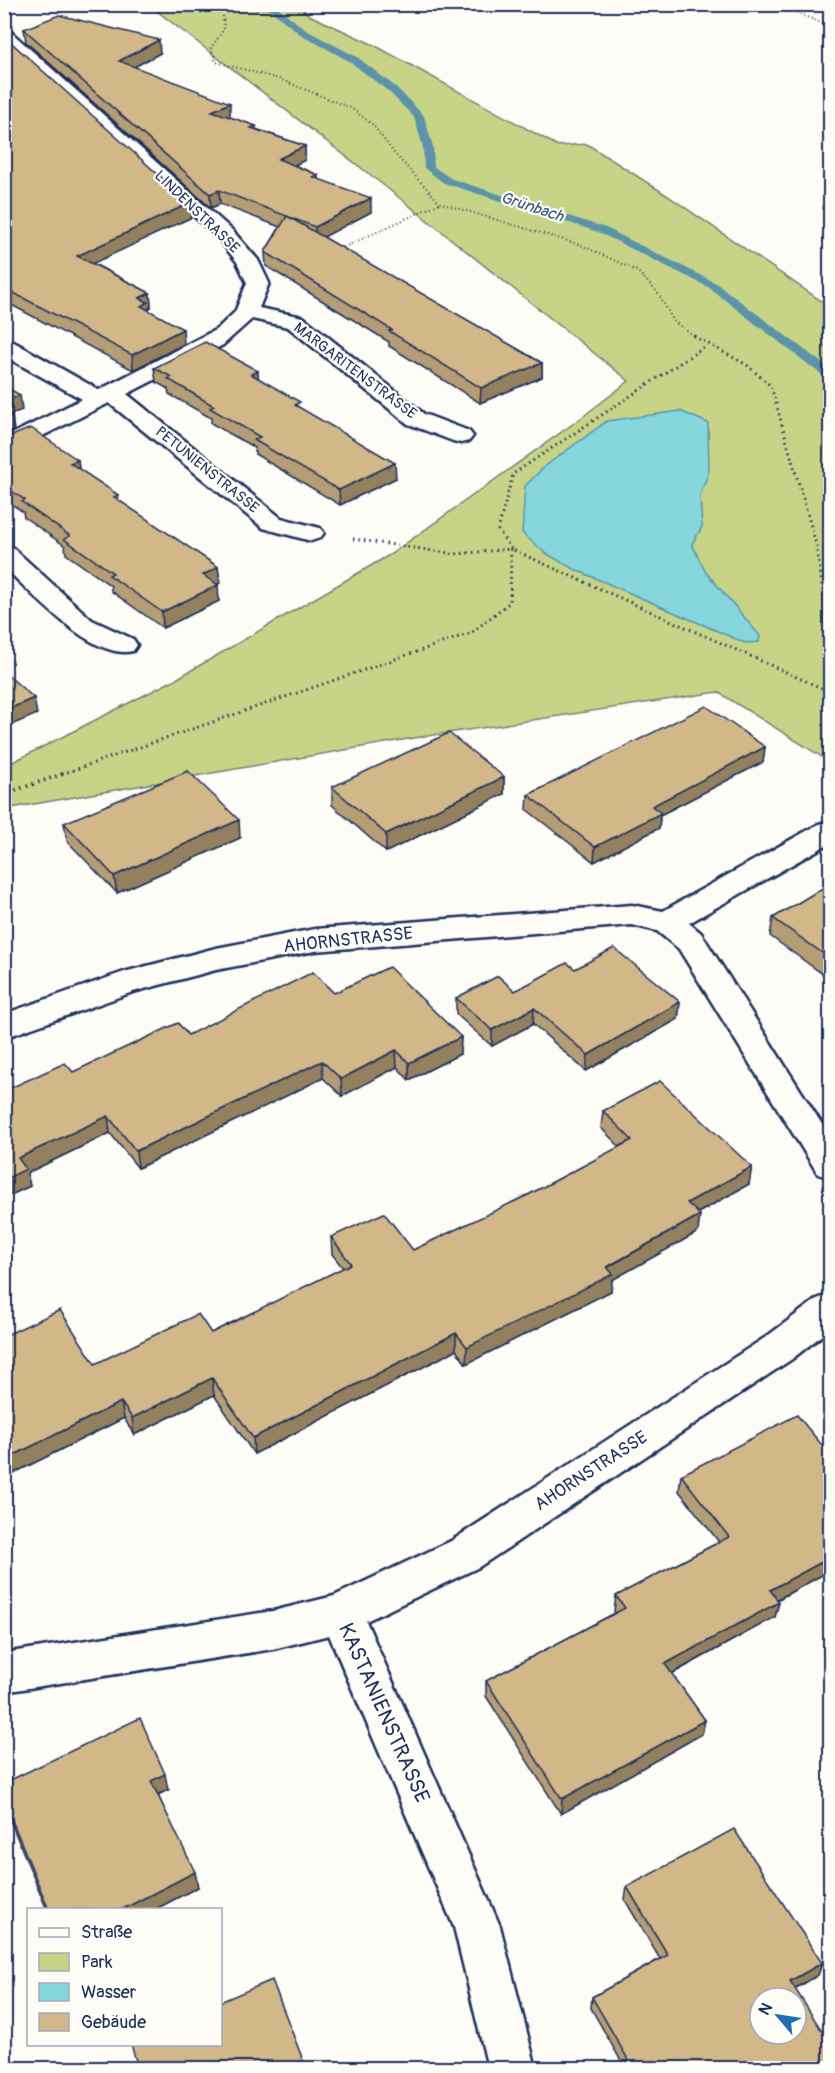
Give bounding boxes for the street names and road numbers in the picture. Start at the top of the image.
street label: LINDENSTRASSE [150,167,244,258]
street label: MARGARITENSTRASSE [290,319,420,424]
street label: PETUNIENSTRASSE [151,422,263,518]
street label: AHORNSTRASSE [282,922,414,958]
street label: AHORNSTRASSE [530,1426,652,1516]
street label: KASTANIENSTRASSE [332,1619,436,1807]

